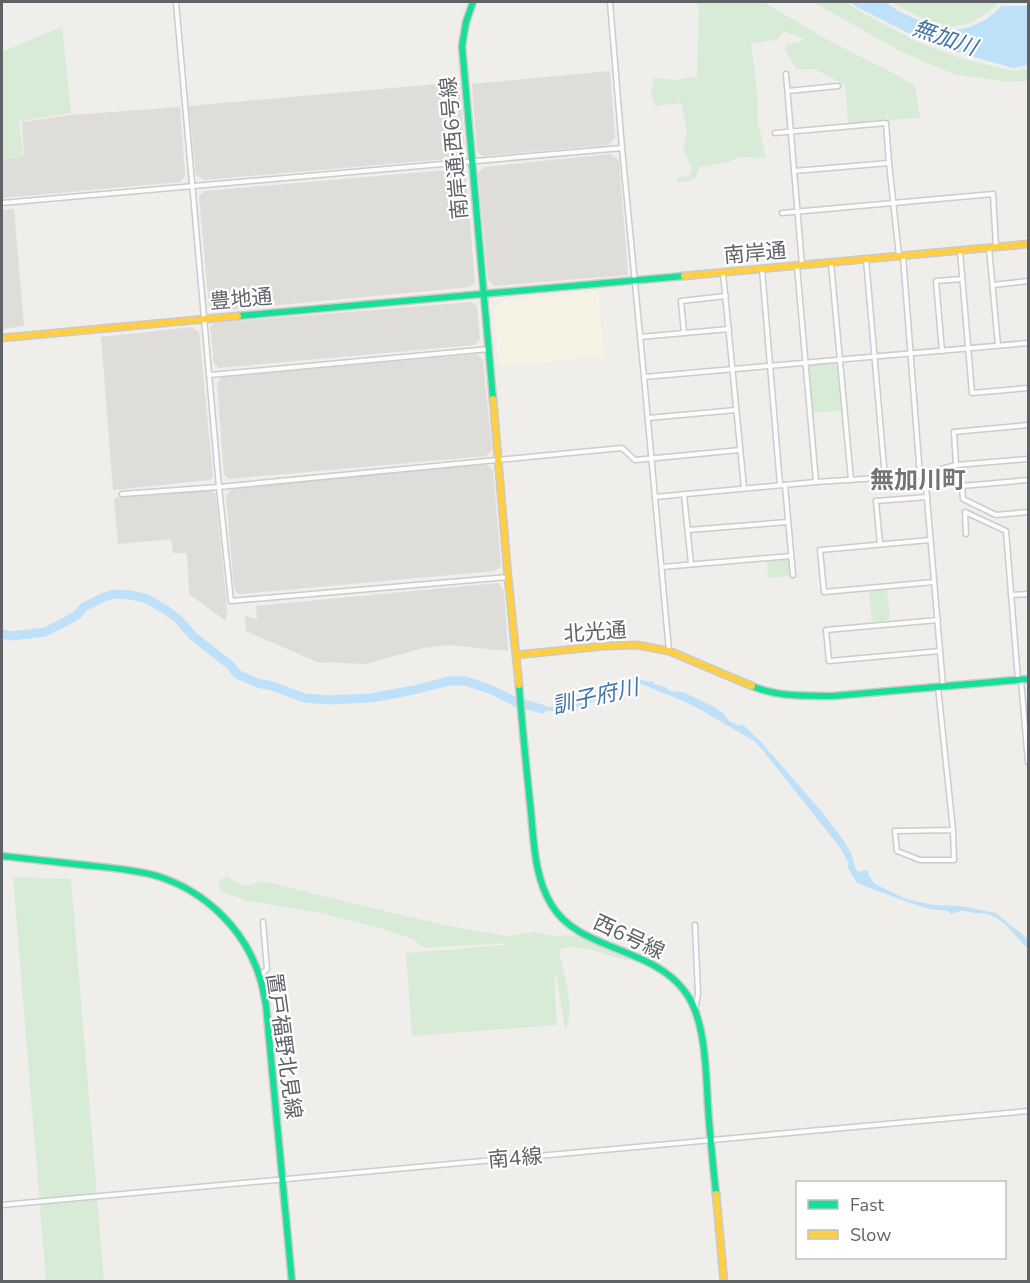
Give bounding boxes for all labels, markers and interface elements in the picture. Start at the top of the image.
water label: 無加川 [909,13,983,64]
street label: 南岸通;西6号線 [434,75,474,221]
street label: 南岸通 [722,236,788,270]
street label: 豊地通 [208,282,274,316]
district label: 無加川町 [870,464,966,496]
street label: 北光通 [563,616,627,648]
water label: 訓子府川 [549,672,643,721]
street label: 西6号線 [589,908,669,966]
street label: 置戸福野北見線 [260,971,308,1121]
street label: 南4線 [487,1142,543,1174]
legend [796,1181,1006,1259]
text: Fast [850,1193,885,1217]
text: Slow [850,1223,891,1247]

